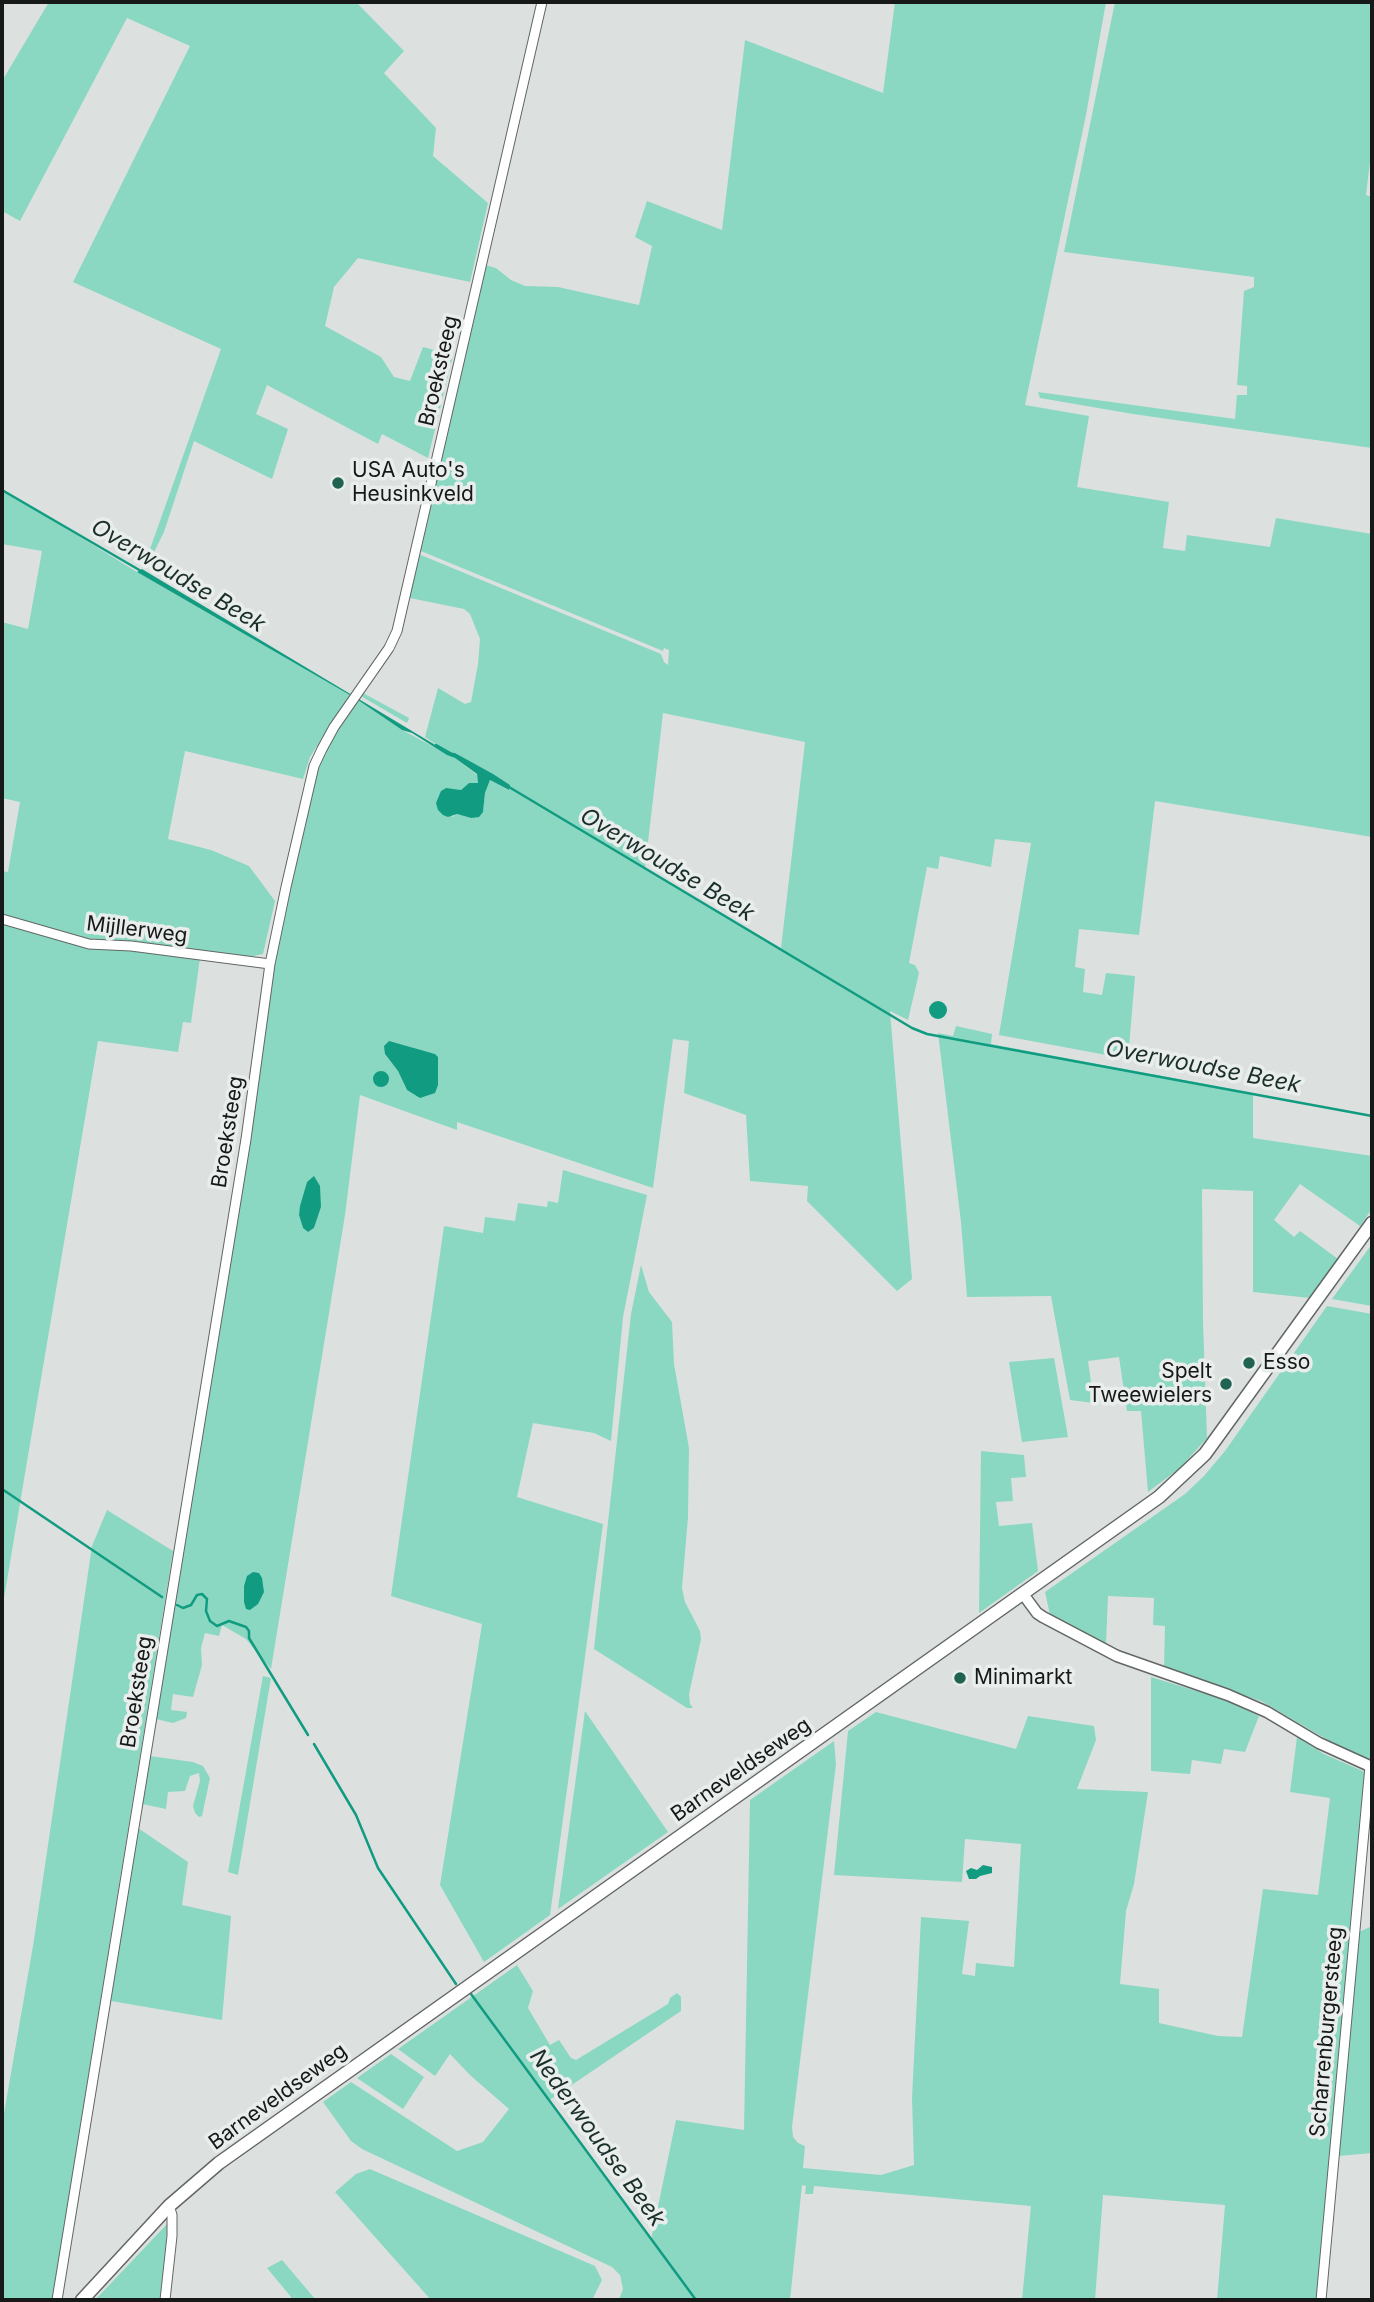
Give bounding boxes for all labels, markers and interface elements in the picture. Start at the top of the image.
street label: Broeksteeg [414,313,464,429]
place label: USA Auto's Heusinkveld [352,458,474,508]
marker: USA Auto's Heusinkveld [330,475,346,491]
water label: Overwoudse Beek [86,513,270,639]
water label: Overwoudse Beek [575,802,759,928]
street label: Mijllerweg [85,911,189,949]
water label: Overwoudse Beek [1103,1035,1303,1099]
street label: Broeksteeg [207,1074,249,1190]
place label: Esso [1263,1350,1310,1376]
marker: Esso [1241,1355,1257,1371]
place label: Spelt Tweewielers [1088,1359,1212,1409]
marker: Spelt Tweewielers [1218,1376,1234,1392]
street label: Broeksteeg [116,1634,158,1750]
place label: Minimarkt [974,1665,1072,1691]
marker: Minimarkt [952,1670,968,1686]
street label: Barneveldseweg [666,1713,816,1827]
street label: Scharrenburgersteeg [1305,1926,1349,2138]
street label: Barneveldseweg [204,2038,352,2156]
water label: Nederwoudse Beek [523,2044,671,2232]

